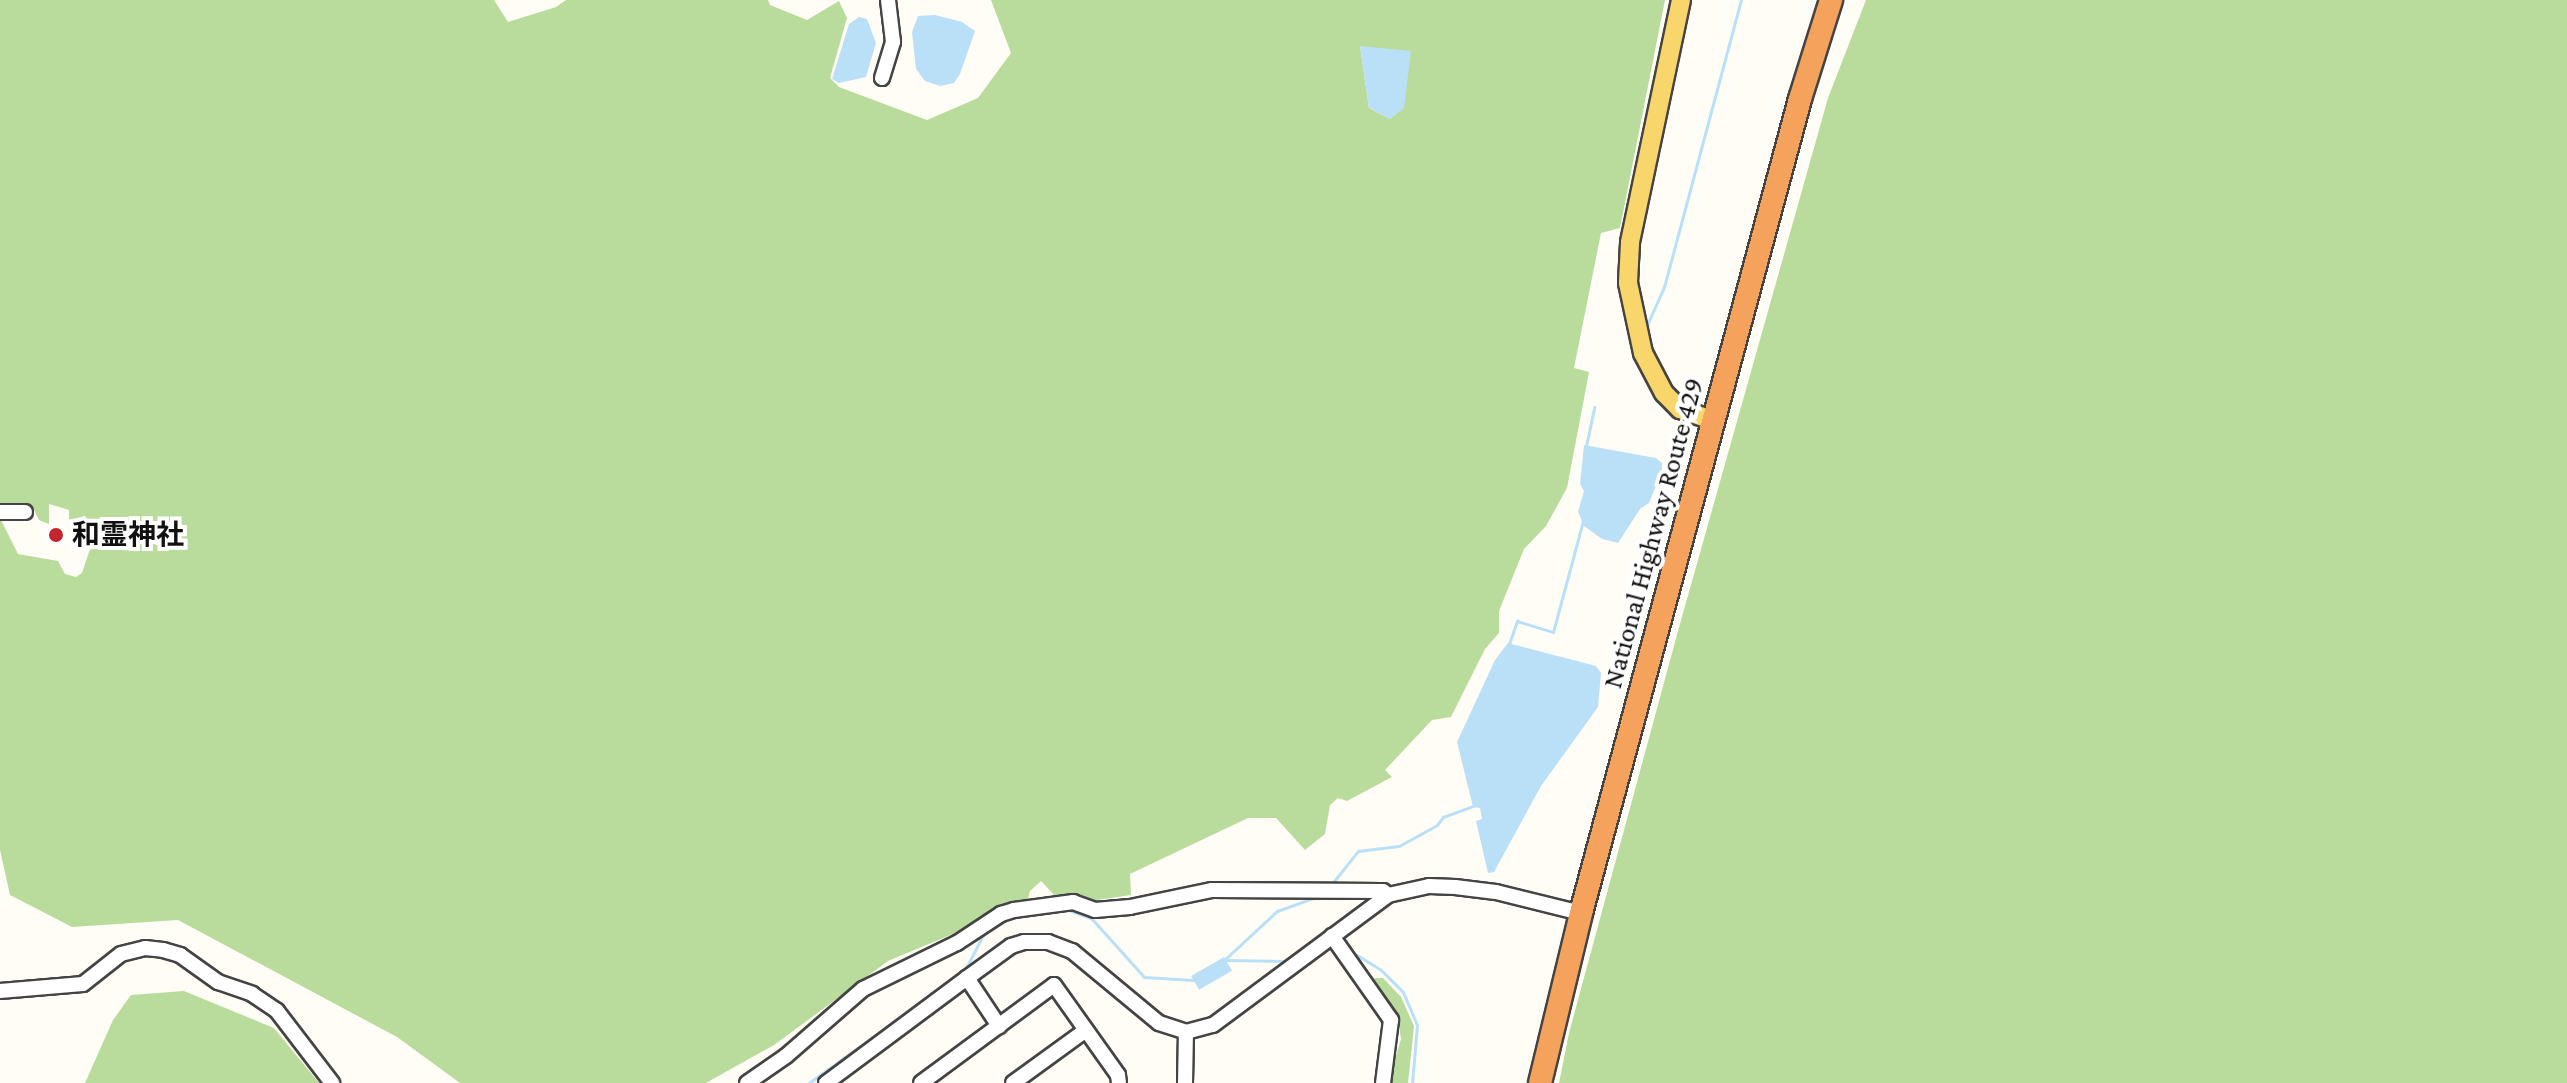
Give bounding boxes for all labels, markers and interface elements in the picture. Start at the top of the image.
street label: National Highway Route 429 [1595,374,1711,692]
place label: 和霊神社 [72,518,184,552]
marker: 和霊神社 [47,526,65,544]

